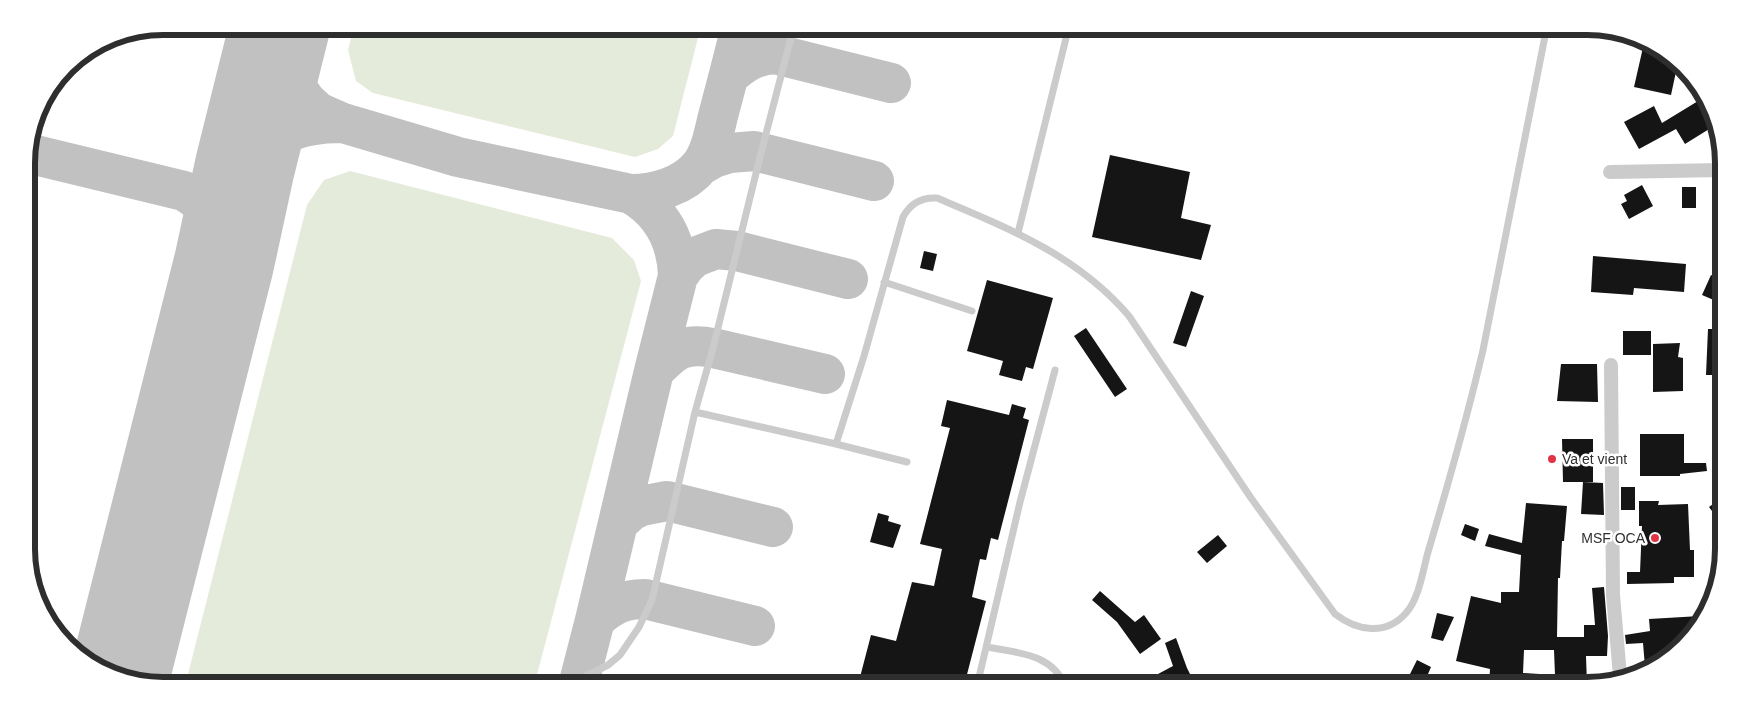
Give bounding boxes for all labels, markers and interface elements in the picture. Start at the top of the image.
place label: Va et vient [1562,451,1627,467]
marker: Va et vient [1546,453,1558,465]
place label: MSF OCA [1581,530,1646,546]
marker: MSF OCA [1649,532,1661,544]

